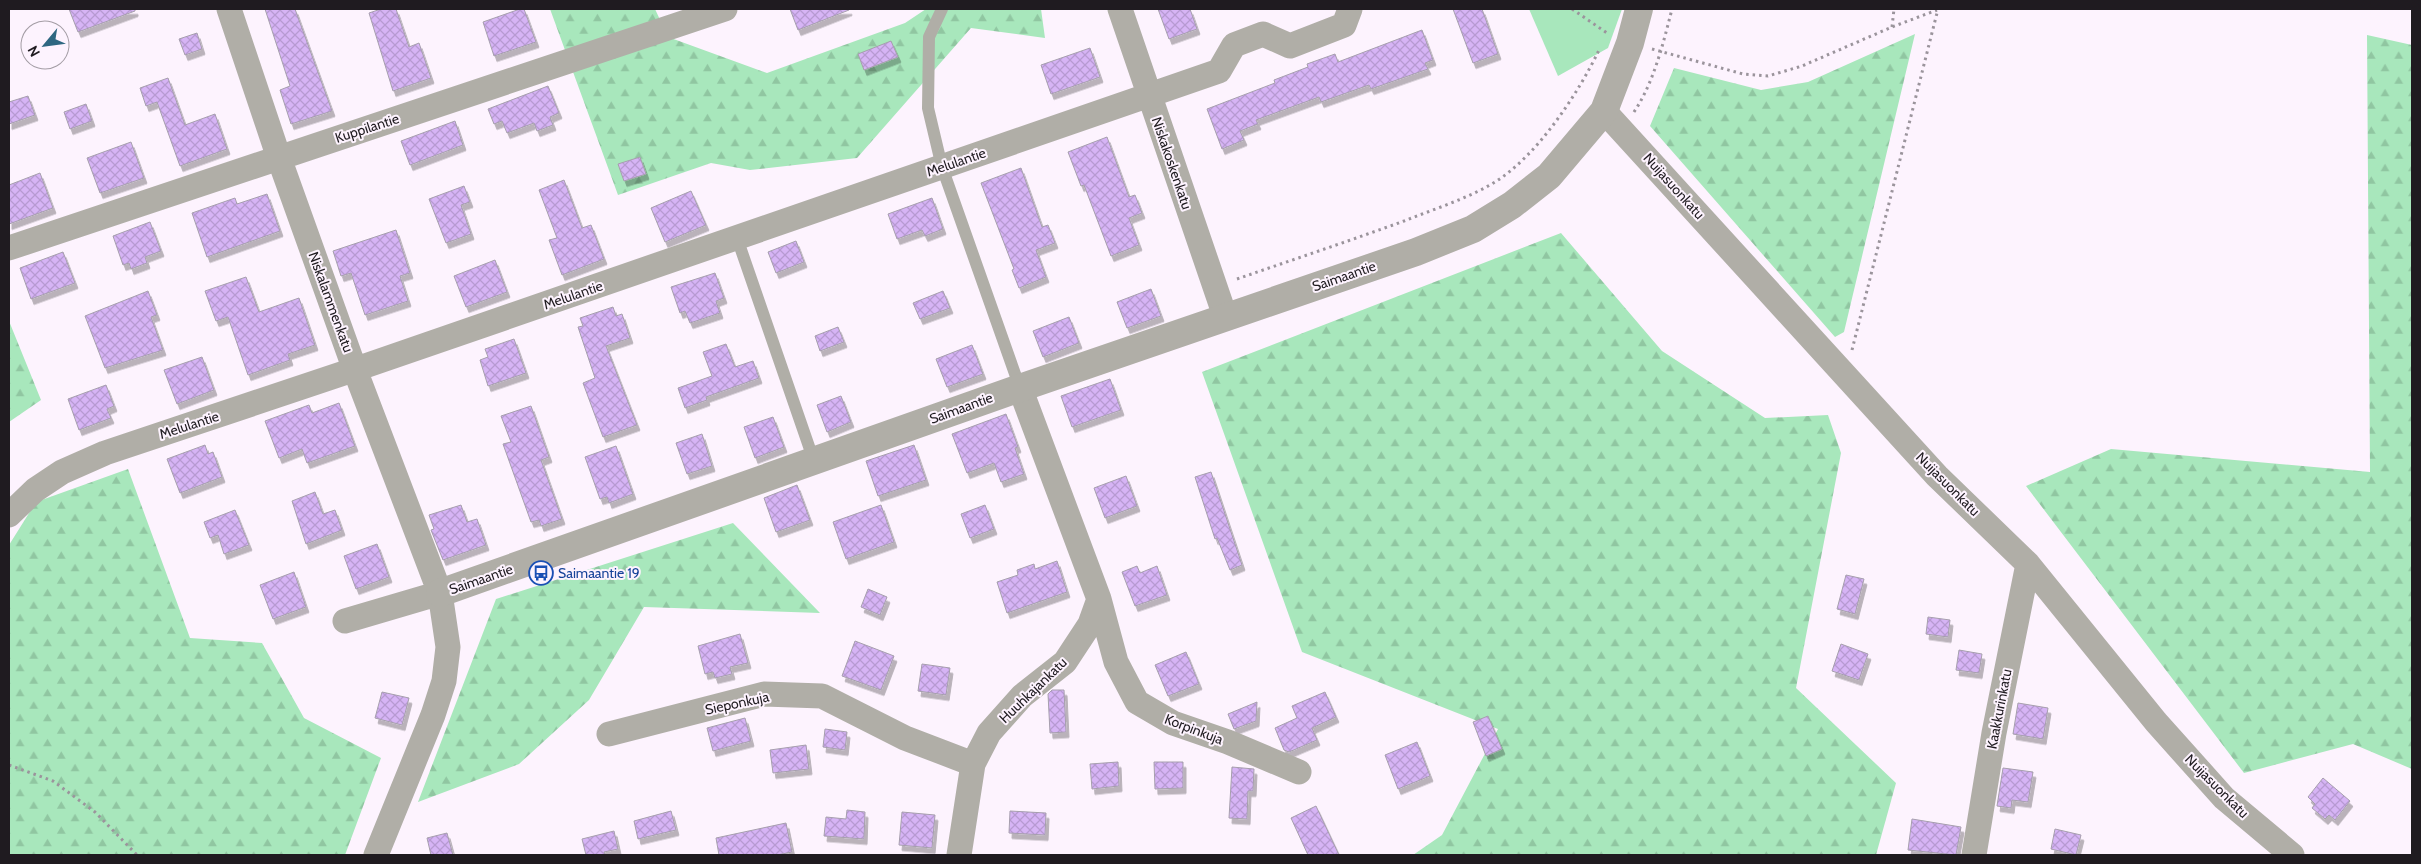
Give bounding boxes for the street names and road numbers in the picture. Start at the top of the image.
street label: Kuppilantie [333,109,401,147]
street label: Niskakoskenkatu [1148,114,1196,212]
street label: Melulantie [924,143,988,181]
street label: Nuijasuonkatu [1639,149,1709,223]
street label: Niskalammenkatu [304,249,358,355]
street label: Saimaantie [1310,257,1378,295]
street label: Melulantie [541,276,605,314]
street label: Saimaantie [927,388,995,428]
street label: Melulantie [157,407,221,443]
street label: Nuijasuonkatu [1912,448,1984,520]
street label: Saimaantie [447,560,515,598]
street label: Huuhkajankatu [995,653,1071,727]
street label: Kaakkurinkatu [1982,667,2016,751]
street label: Sieponkuja [703,687,771,719]
street label: Korpinkuja [1162,710,1226,749]
street label: Nuijasuonkatu [2181,750,2253,822]

